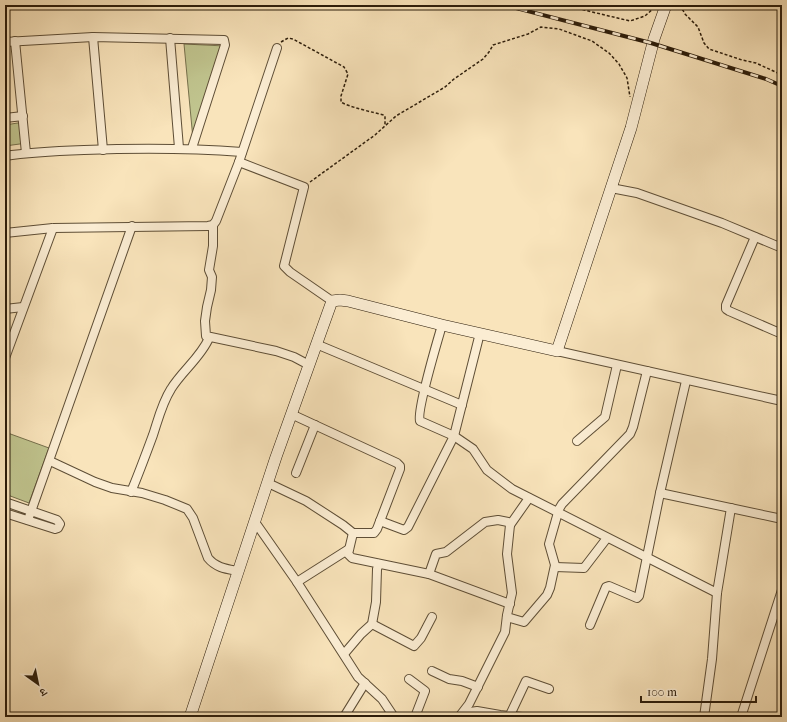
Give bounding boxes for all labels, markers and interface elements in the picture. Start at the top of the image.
north arrow [18,664,58,704]
scale bar [641,678,756,704]
text: उ [36,684,50,700]
text: 100 m [647,685,677,699]

